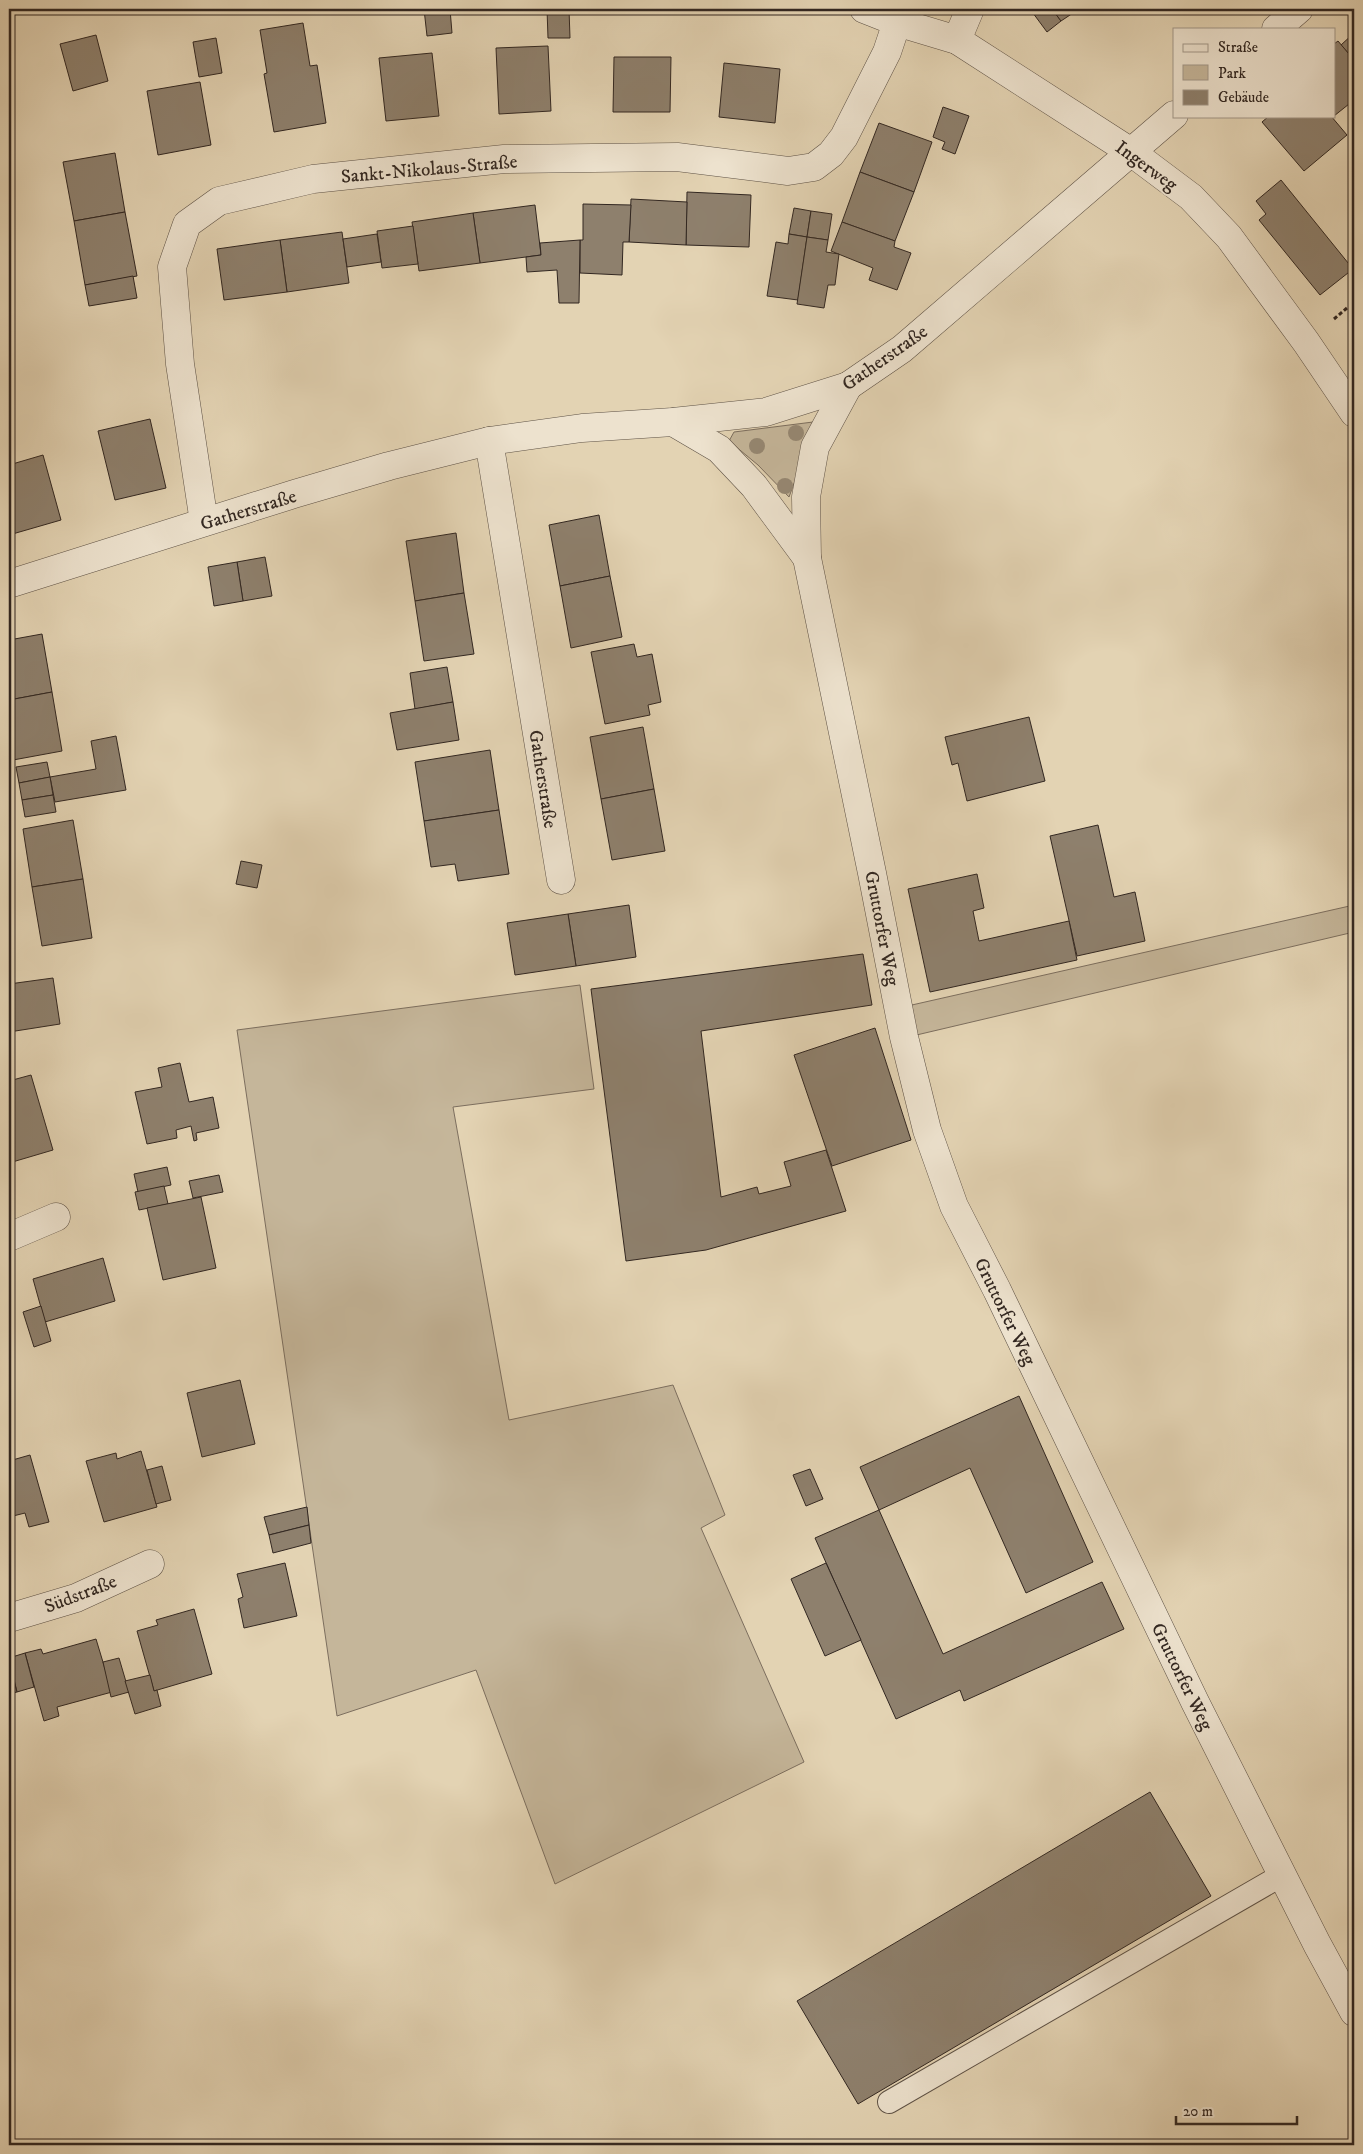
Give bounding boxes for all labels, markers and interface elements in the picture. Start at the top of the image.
legend [1173,28,1336,118]
text: Straße [1218,38,1258,57]
text: Park [1218,64,1247,83]
text: Gebäude [1218,88,1269,107]
street label: Ingerweg [1110,136,1182,197]
street label: Sankt-Nikolaus-Straße [340,150,518,189]
street label: Gatherstraße [838,320,932,396]
street label: Gatherstraße [198,485,299,536]
street label: Gatherstraße [523,728,562,830]
street label: Gruttorfer Weg [859,869,904,988]
street label: Gruttorfer Weg [969,1254,1041,1370]
street label: Südstraße [41,1570,120,1619]
street label: Gruttorfer Weg [1146,1619,1218,1735]
scale bar [1176,2094,1297,2126]
text: 20 m [1183,2102,1213,2121]

